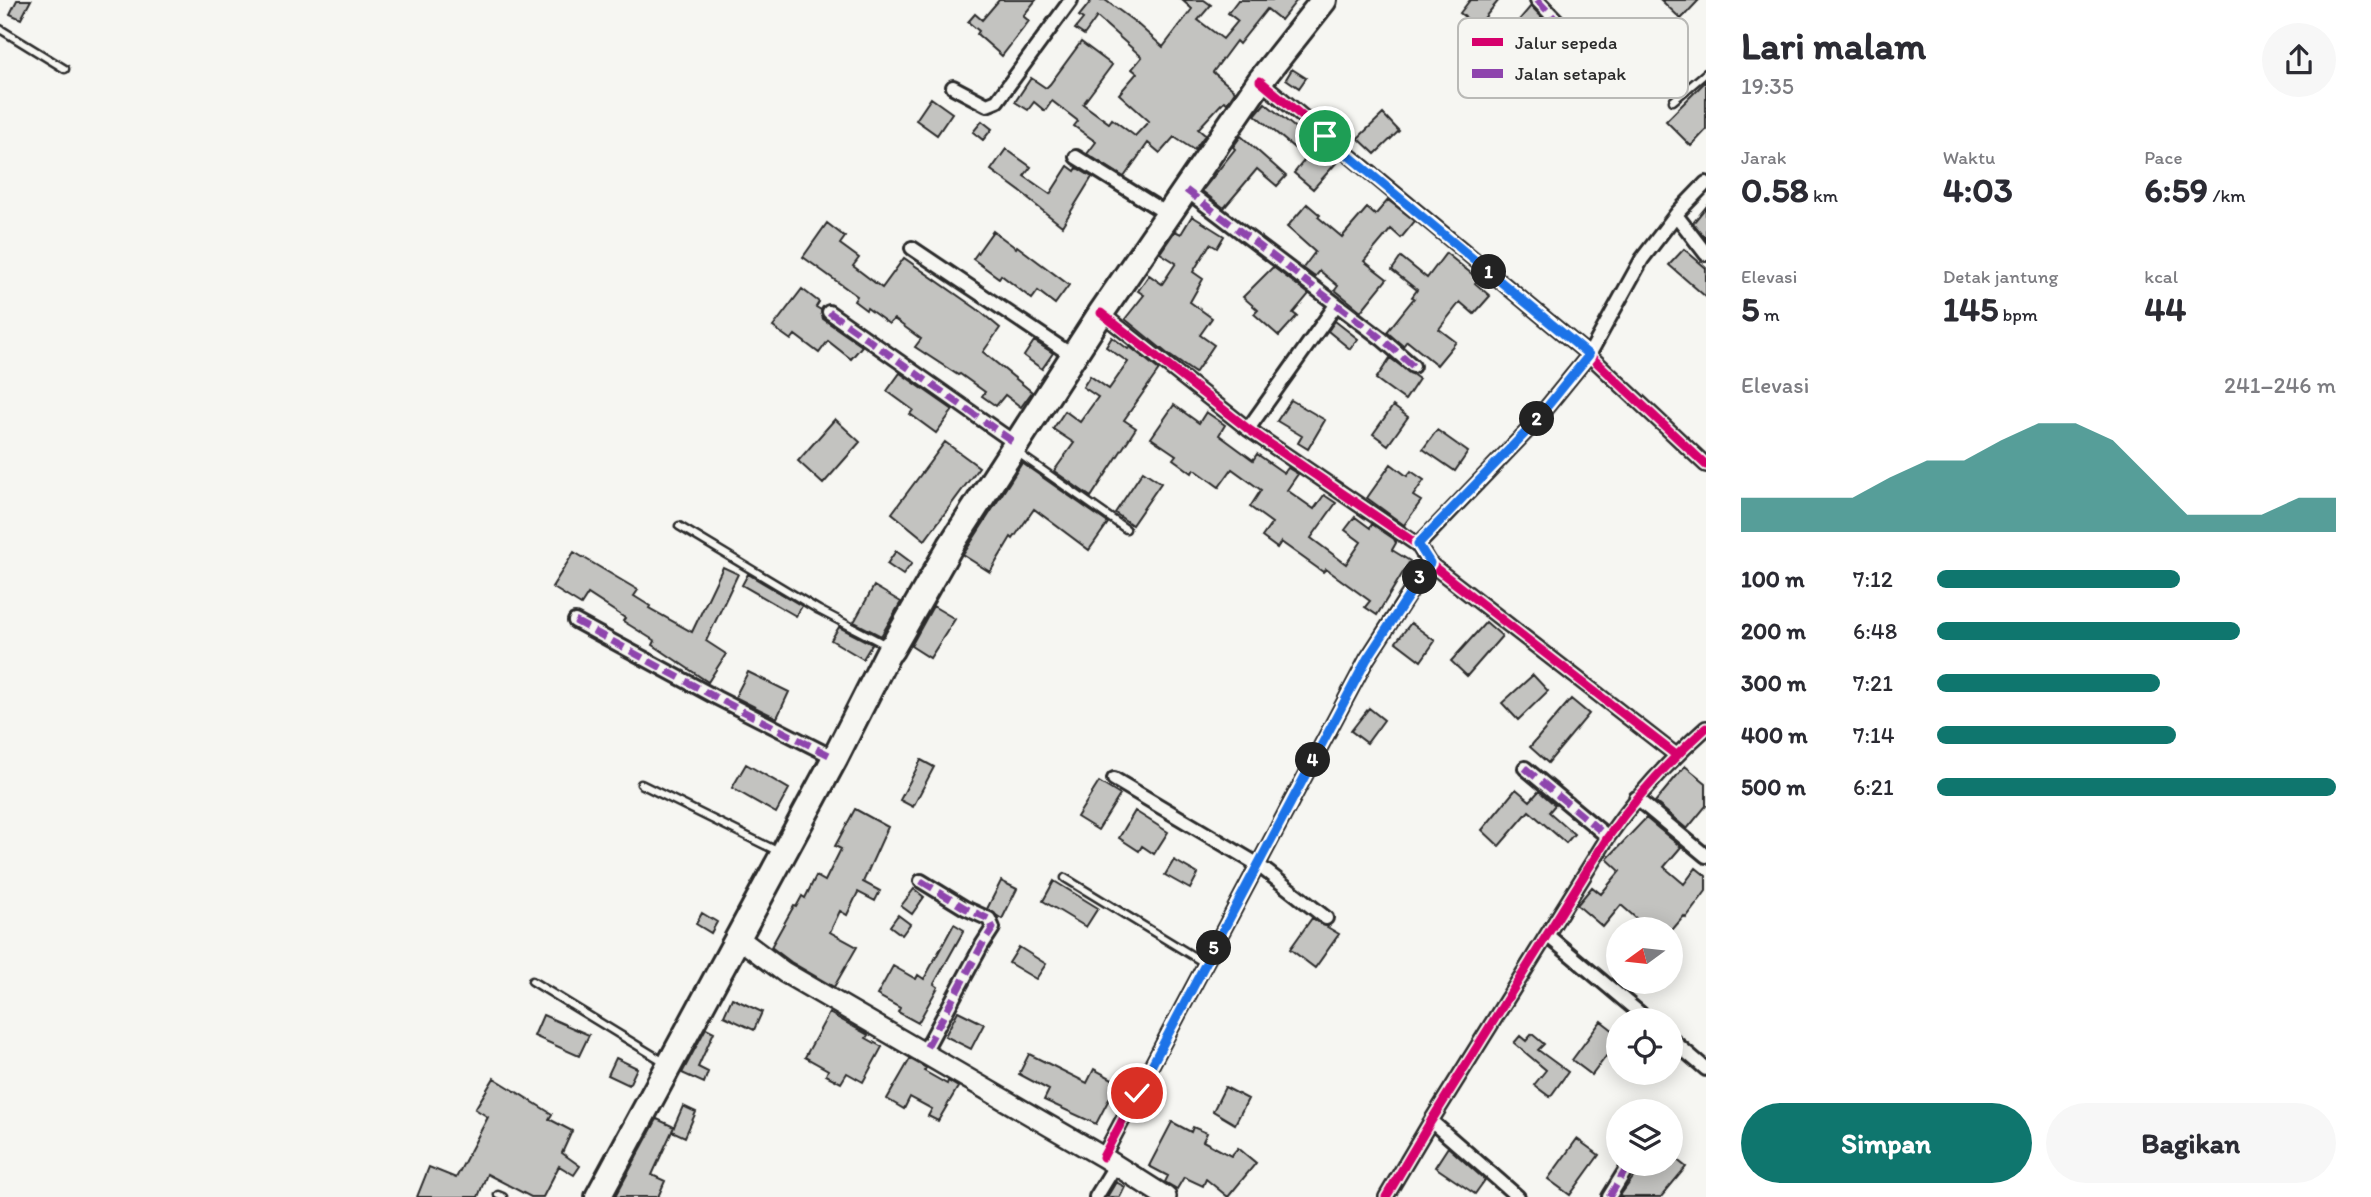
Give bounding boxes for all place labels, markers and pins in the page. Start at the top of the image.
pin [1295,106,1355,166]
pin: 1 [1472,254,1506,290]
pin: 2 [1520,402,1554,436]
pin: 3 [1402,560,1438,594]
pin: 4 [1296,742,1330,778]
pin: 5 [1196,930,1232,965]
pin [1107,1063,1167,1123]

